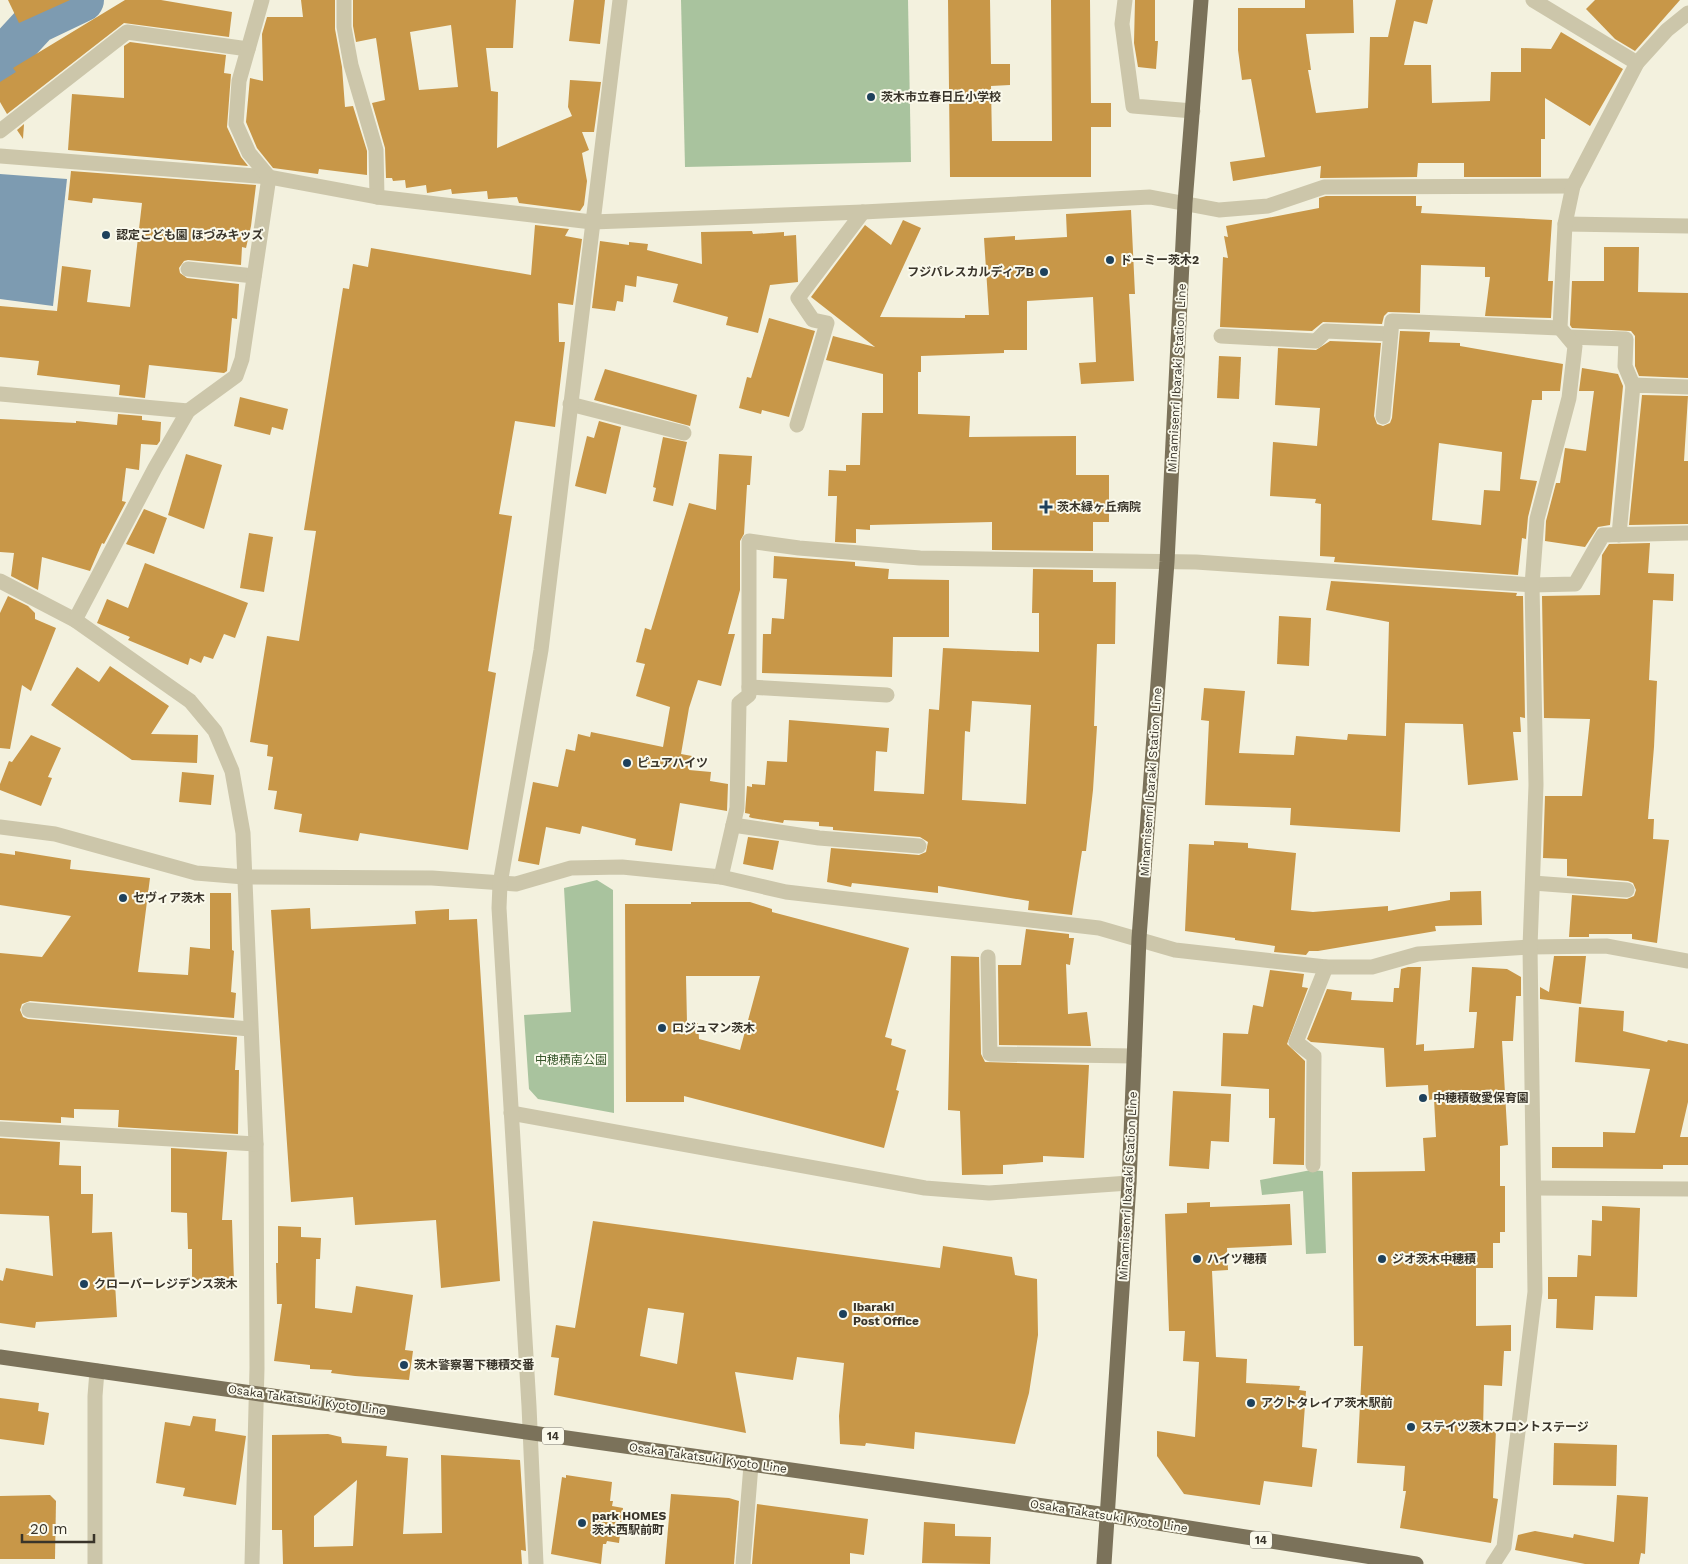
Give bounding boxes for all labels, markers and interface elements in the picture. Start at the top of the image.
place label: 茨木市立春日丘小学校 [881,90,1001,104]
marker: 茨木市立春日丘小学校 [865,91,877,103]
place label: 認定こども園 ほづみキッズ [116,228,263,242]
marker: 認定こども園 ほづみキッズ [100,229,112,241]
place label: ドーミー茨木2 [1120,253,1199,267]
marker: ドーミー茨木2 [1104,254,1116,266]
place label: フジパレスカルディアB [907,265,1034,279]
marker: フジパレスカルディアB [1038,266,1050,278]
street label: Minamisenri Ibaraki Station Line [1165,283,1189,473]
marker: 茨木緑ヶ丘病院 [1039,500,1053,514]
place label: 茨木緑ヶ丘病院 [1057,500,1141,514]
street label: Minamisenri Ibaraki Station Line [1137,687,1165,877]
place label: ピュアハイツ [637,756,708,770]
marker: ピュアハイツ [621,757,633,769]
place label: セヴィア茨木 [133,891,205,905]
marker: セヴィア茨木 [117,892,129,904]
place label: ロジュマン茨木 [672,1021,755,1035]
marker: ロジュマン茨木 [656,1022,668,1034]
park label: 中穂積南公園 [535,1053,607,1067]
street label: Minamisenri Ibaraki Station Line [1116,1091,1140,1281]
place label: 中穂積敬愛保育園 [1433,1091,1529,1105]
marker: 中穂積敬愛保育園 [1417,1092,1429,1104]
place label: ハイツ穂積 [1207,1252,1267,1266]
place label: ジオ茨木中穂積 [1392,1252,1476,1266]
marker: ハイツ穂積 [1191,1253,1203,1265]
marker: ジオ茨木中穂積 [1376,1253,1388,1265]
place label: クローバーレジデンス茨木 [94,1277,238,1291]
marker: クローバーレジデンス茨木 [78,1278,90,1290]
place label: Ibaraki Post Office [853,1300,919,1328]
marker: Ibaraki Post Office [837,1308,849,1320]
place label: 茨木警察署下穂積交番 [414,1358,535,1372]
marker: 茨木警察署下穂積交番 [398,1359,410,1371]
street label: Osaka Takatsuki Kyoto Line [227,1382,387,1418]
place label: アクトタレイア茨木駅前 [1261,1396,1392,1410]
marker: アクトタレイア茨木駅前 [1245,1397,1257,1409]
place label: ステイツ茨木フロントステージ [1421,1420,1589,1434]
marker: ステイツ茨木フロントステージ [1405,1421,1417,1433]
road number: 14 [542,1428,564,1444]
street label: Osaka Takatsuki Kyoto Line [628,1440,788,1476]
street label: Osaka Takatsuki Kyoto Line [1029,1497,1189,1535]
place label: park HOMES 茨木西駅前町 [592,1509,667,1537]
scale bar [22,1512,95,1544]
marker: park HOMES 茨木西駅前町 [576,1517,588,1529]
text: 20 m [30,1520,68,1538]
road number: 14 [1250,1532,1272,1548]

